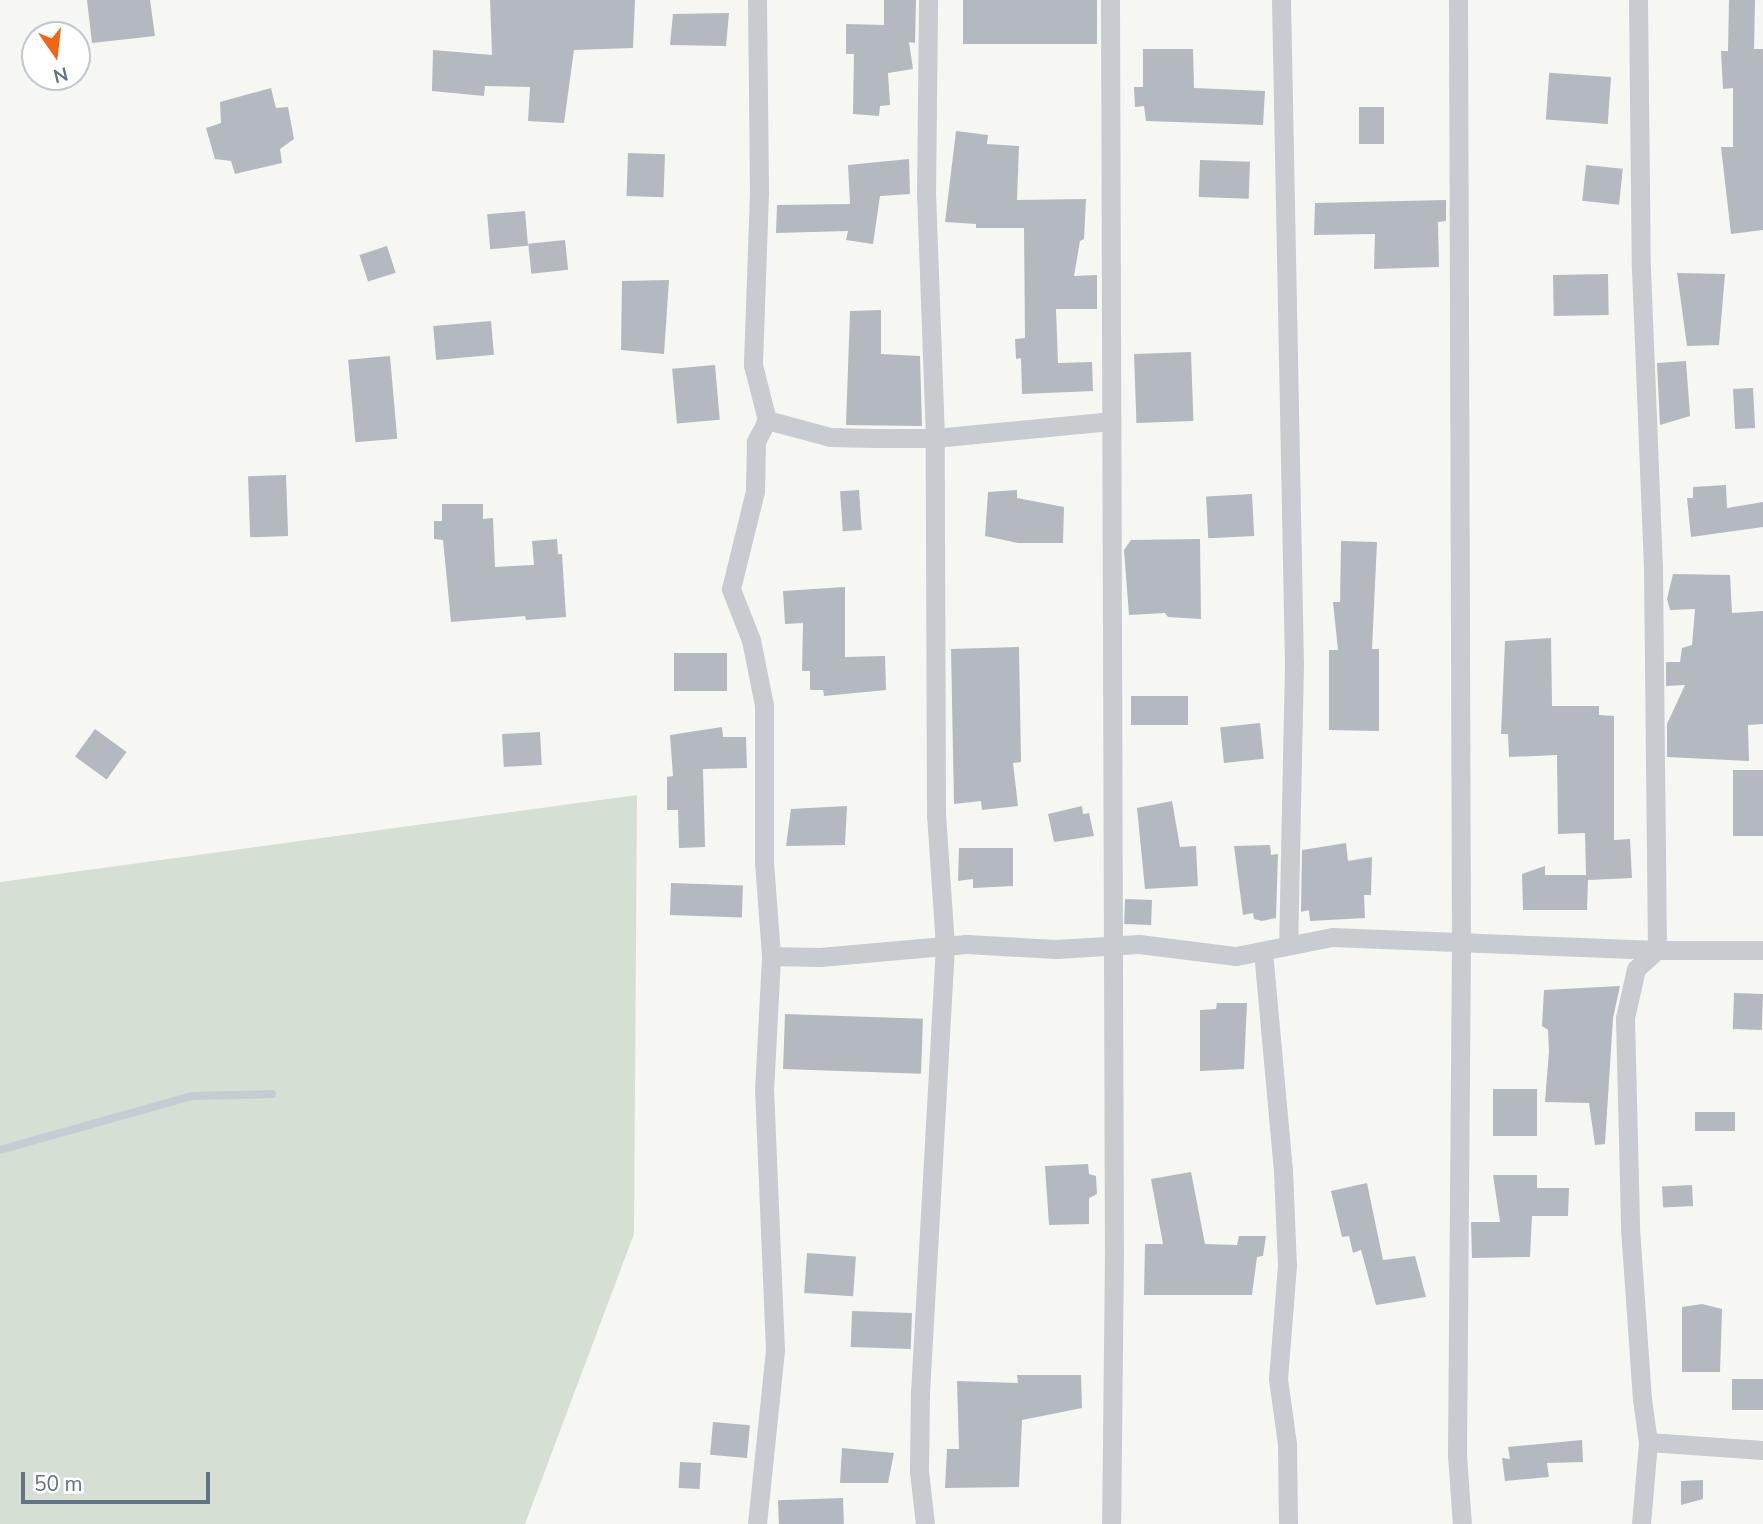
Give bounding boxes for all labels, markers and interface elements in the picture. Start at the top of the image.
north arrow [21,21,91,91]
text: N [51,60,71,89]
scale bar [24,1458,214,1502]
text: 50 m [34,1470,83,1498]

